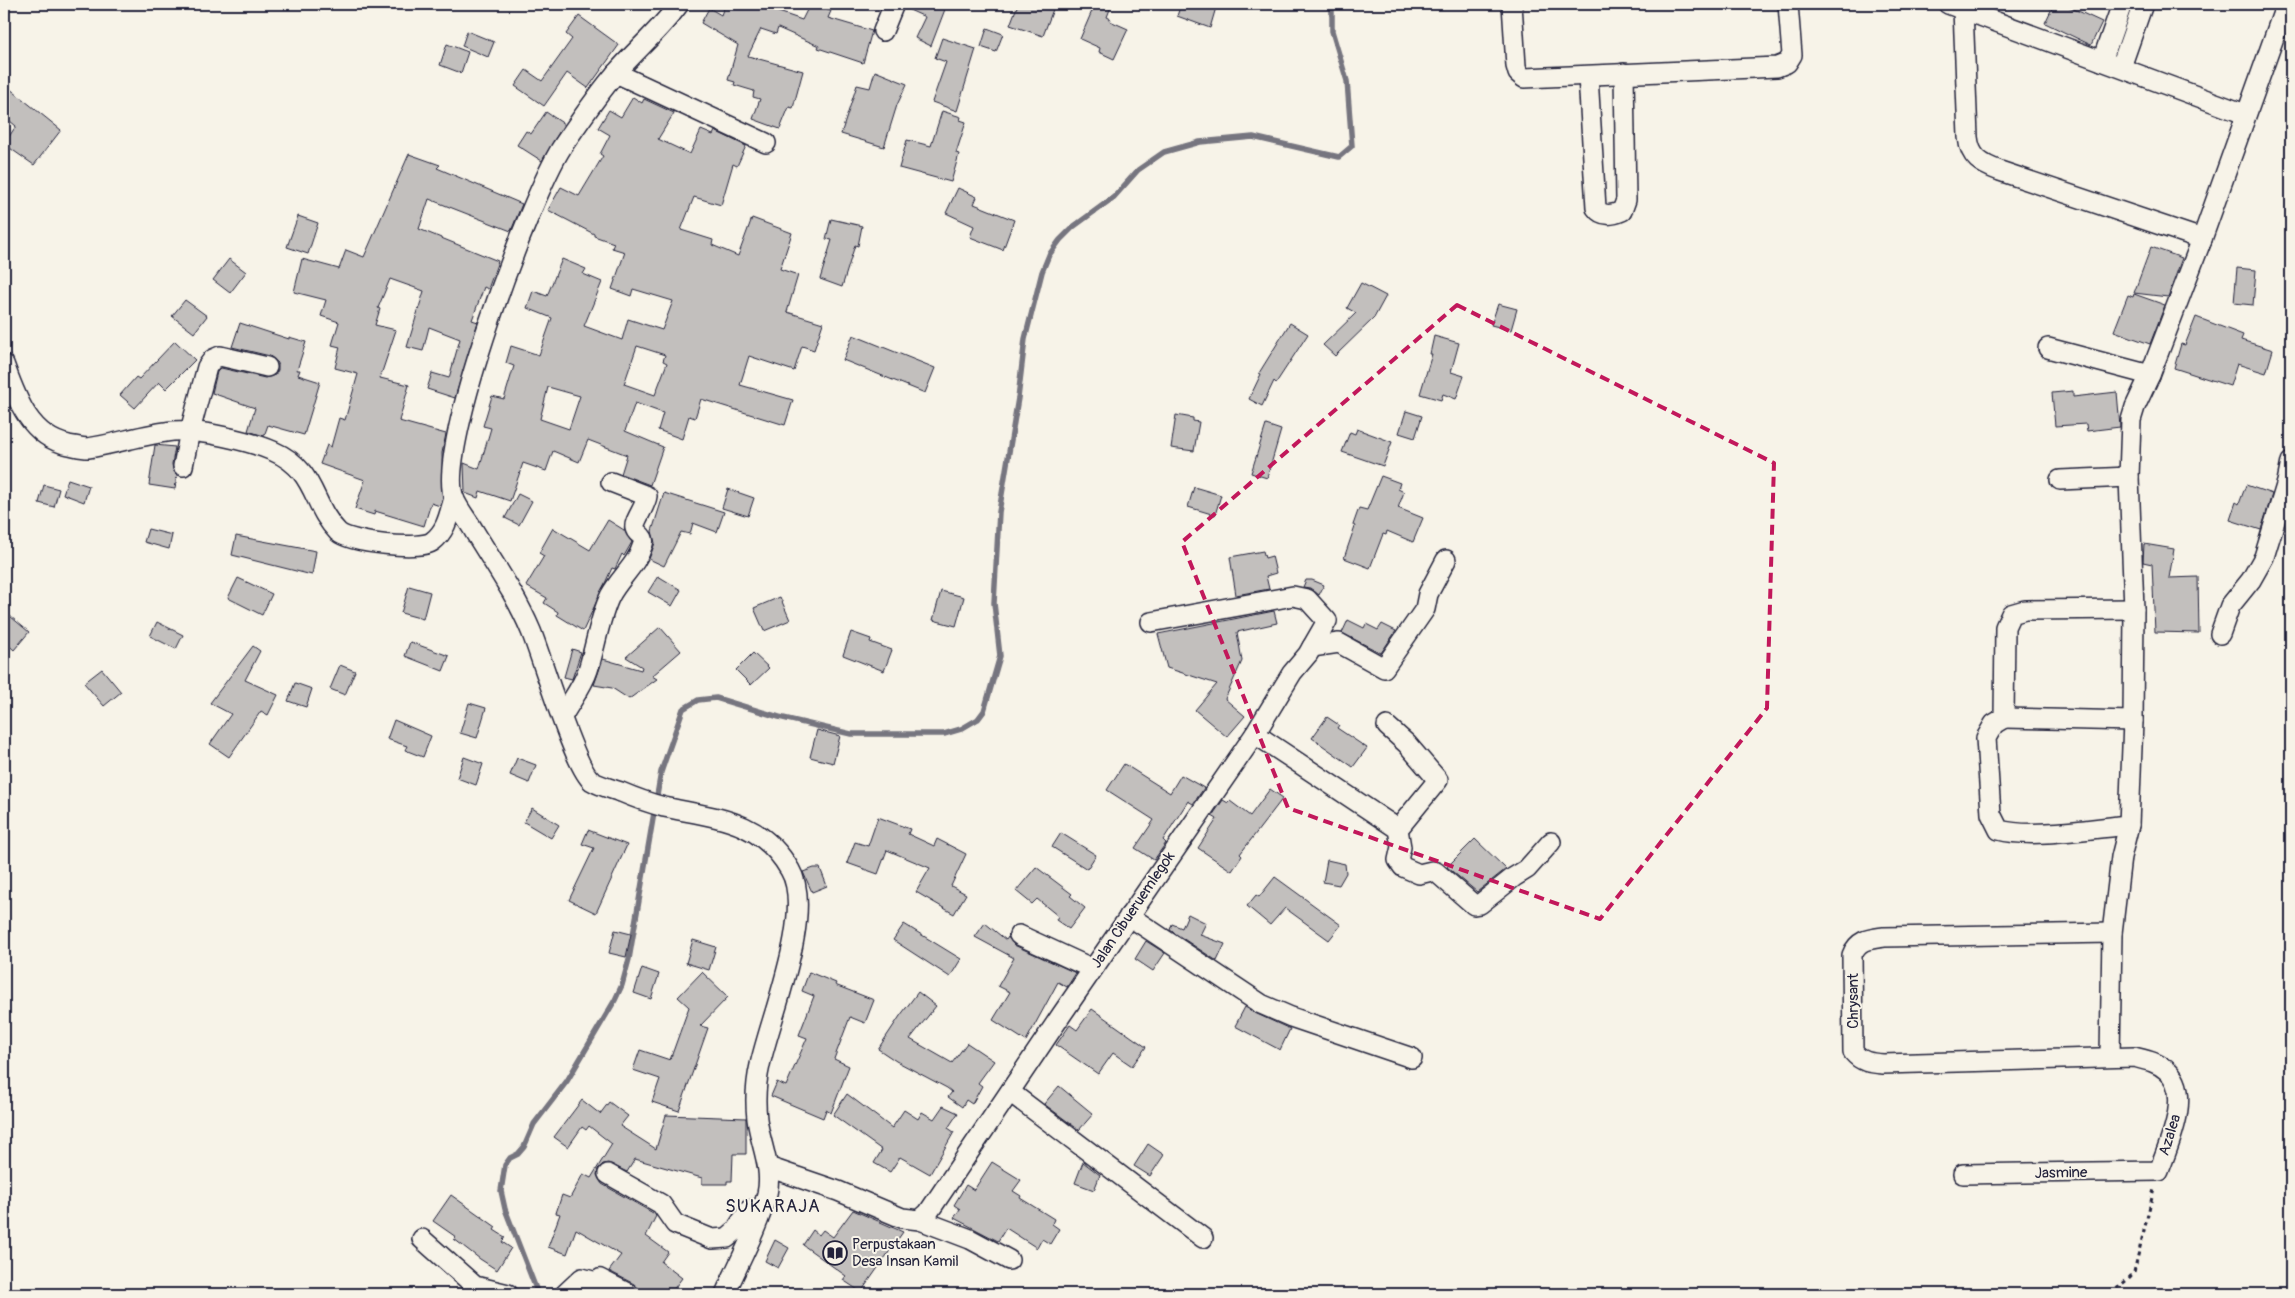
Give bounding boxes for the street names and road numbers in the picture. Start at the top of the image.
street label: Jalan Cibueruemlegok [1087,847,1179,972]
street label: Chrysant [1844,972,1863,1029]
street label: Azalea [2155,1112,2185,1158]
street label: Jasmine [2035,1163,2088,1183]

